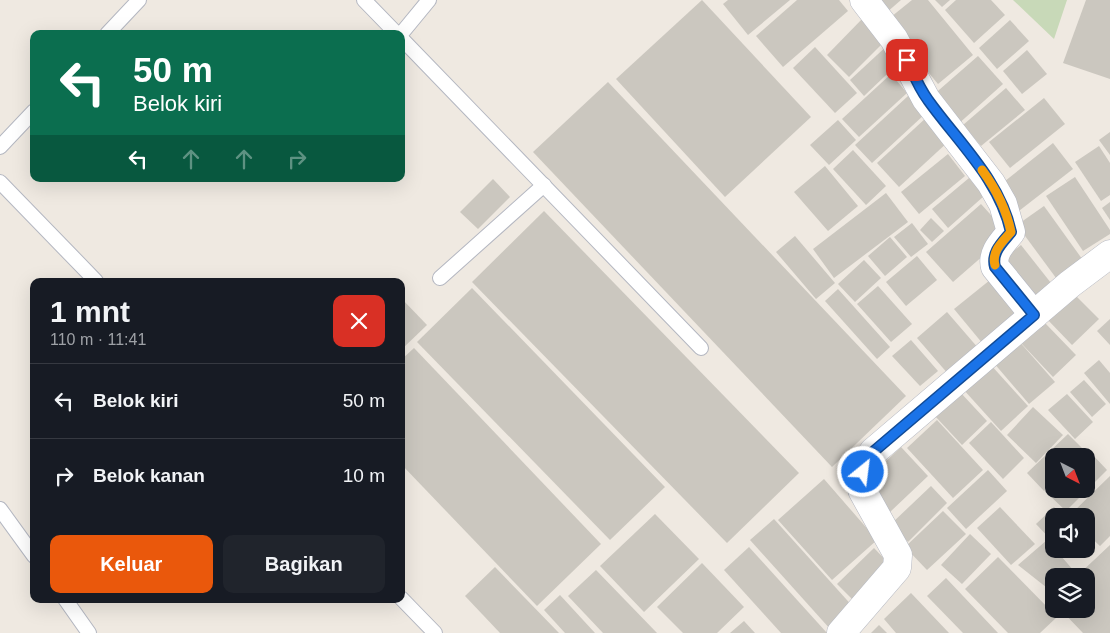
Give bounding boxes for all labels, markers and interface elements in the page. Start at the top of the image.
pin [886,39,928,81]
icon: arrive [893,46,921,74]
icon: left [50,50,115,115]
text: 50 m [133,50,213,89]
text: Belok kiri [133,91,222,116]
icon: left [124,145,152,173]
icon: ahead [177,145,205,173]
icon: ahead [230,145,258,173]
icon: right [283,145,311,173]
text: 1 mnt [50,295,130,328]
button: close [333,295,385,347]
text: 110 m · 11:41 [50,331,146,348]
icon: left [50,387,78,415]
text: Belok kiri [93,390,179,411]
text: 50 m [343,390,385,411]
position arrow [836,445,888,497]
north arrow [1045,448,1095,498]
map controls [1045,448,1095,618]
icon: right [50,462,78,490]
text: Belok kanan [93,465,205,486]
text: 10 m [343,465,385,486]
button: sound [1045,508,1095,558]
button: Keluar [50,535,213,593]
button: Bagikan [223,535,385,593]
button: layers [1045,568,1095,618]

